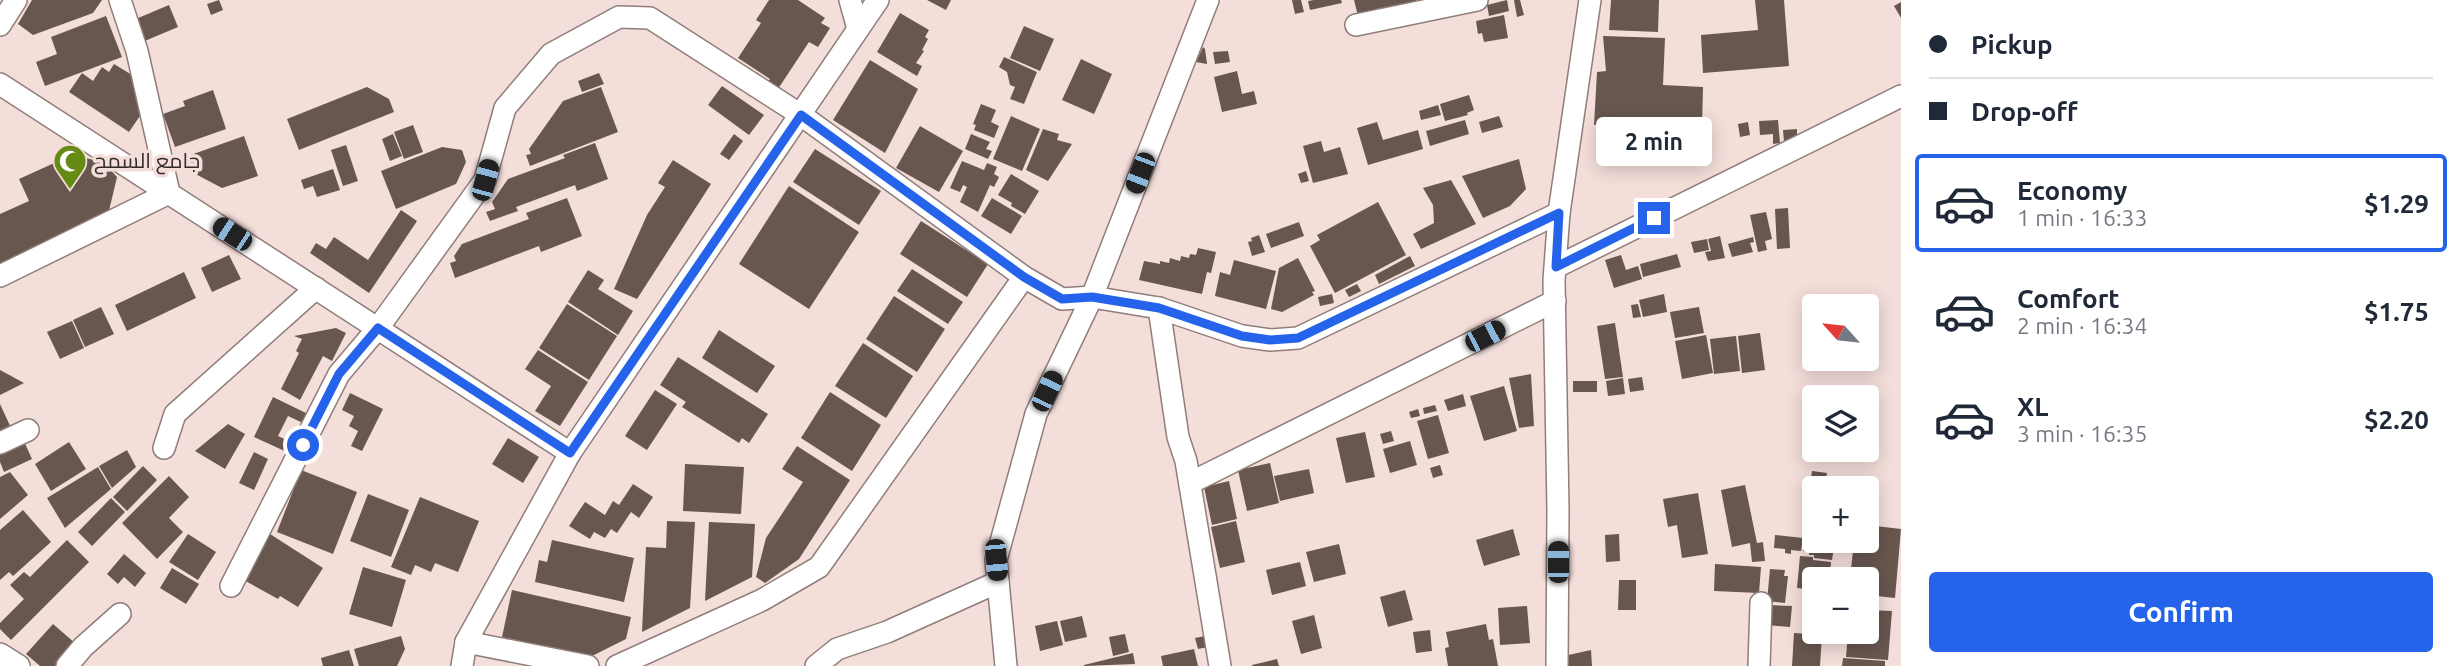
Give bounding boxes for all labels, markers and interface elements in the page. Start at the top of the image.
text: Pickup [1971,30,2053,59]
text: Drop-off [1971,97,2078,126]
callout: 2 min [1596,116,1712,166]
text: 2 min [1625,129,1683,154]
mosque icon: جامع السمح [51,142,89,191]
place label: جامع السمح [94,148,200,175]
car [1123,150,1158,196]
car [470,157,501,203]
icon: car [1933,172,1996,235]
text: Economy [2017,176,2127,205]
text: $1.29 [2364,189,2429,218]
route end [1638,202,1670,234]
text: 1 min · 16:33 [2017,205,2148,230]
car [209,214,256,254]
icon: car [1933,280,1996,343]
text: Comfort [2017,284,2120,313]
north arrow [1802,294,1880,371]
map controls [1802,294,1879,644]
text: $1.75 [2364,297,2429,326]
text: 2 min · 16:34 [2017,313,2148,338]
car [1462,317,1509,355]
car [1029,368,1066,414]
button: layers [1802,385,1879,462]
icon: car [1933,388,1996,451]
text: XL [2017,392,2048,421]
text: $2.20 [2364,405,2429,434]
text: 3 min · 16:35 [2017,421,2148,446]
route start [287,429,319,461]
button: + [1802,476,1879,553]
car [984,538,1009,582]
car [1548,541,1569,583]
button: − [1802,567,1879,644]
button: Confirm [1929,572,2433,652]

